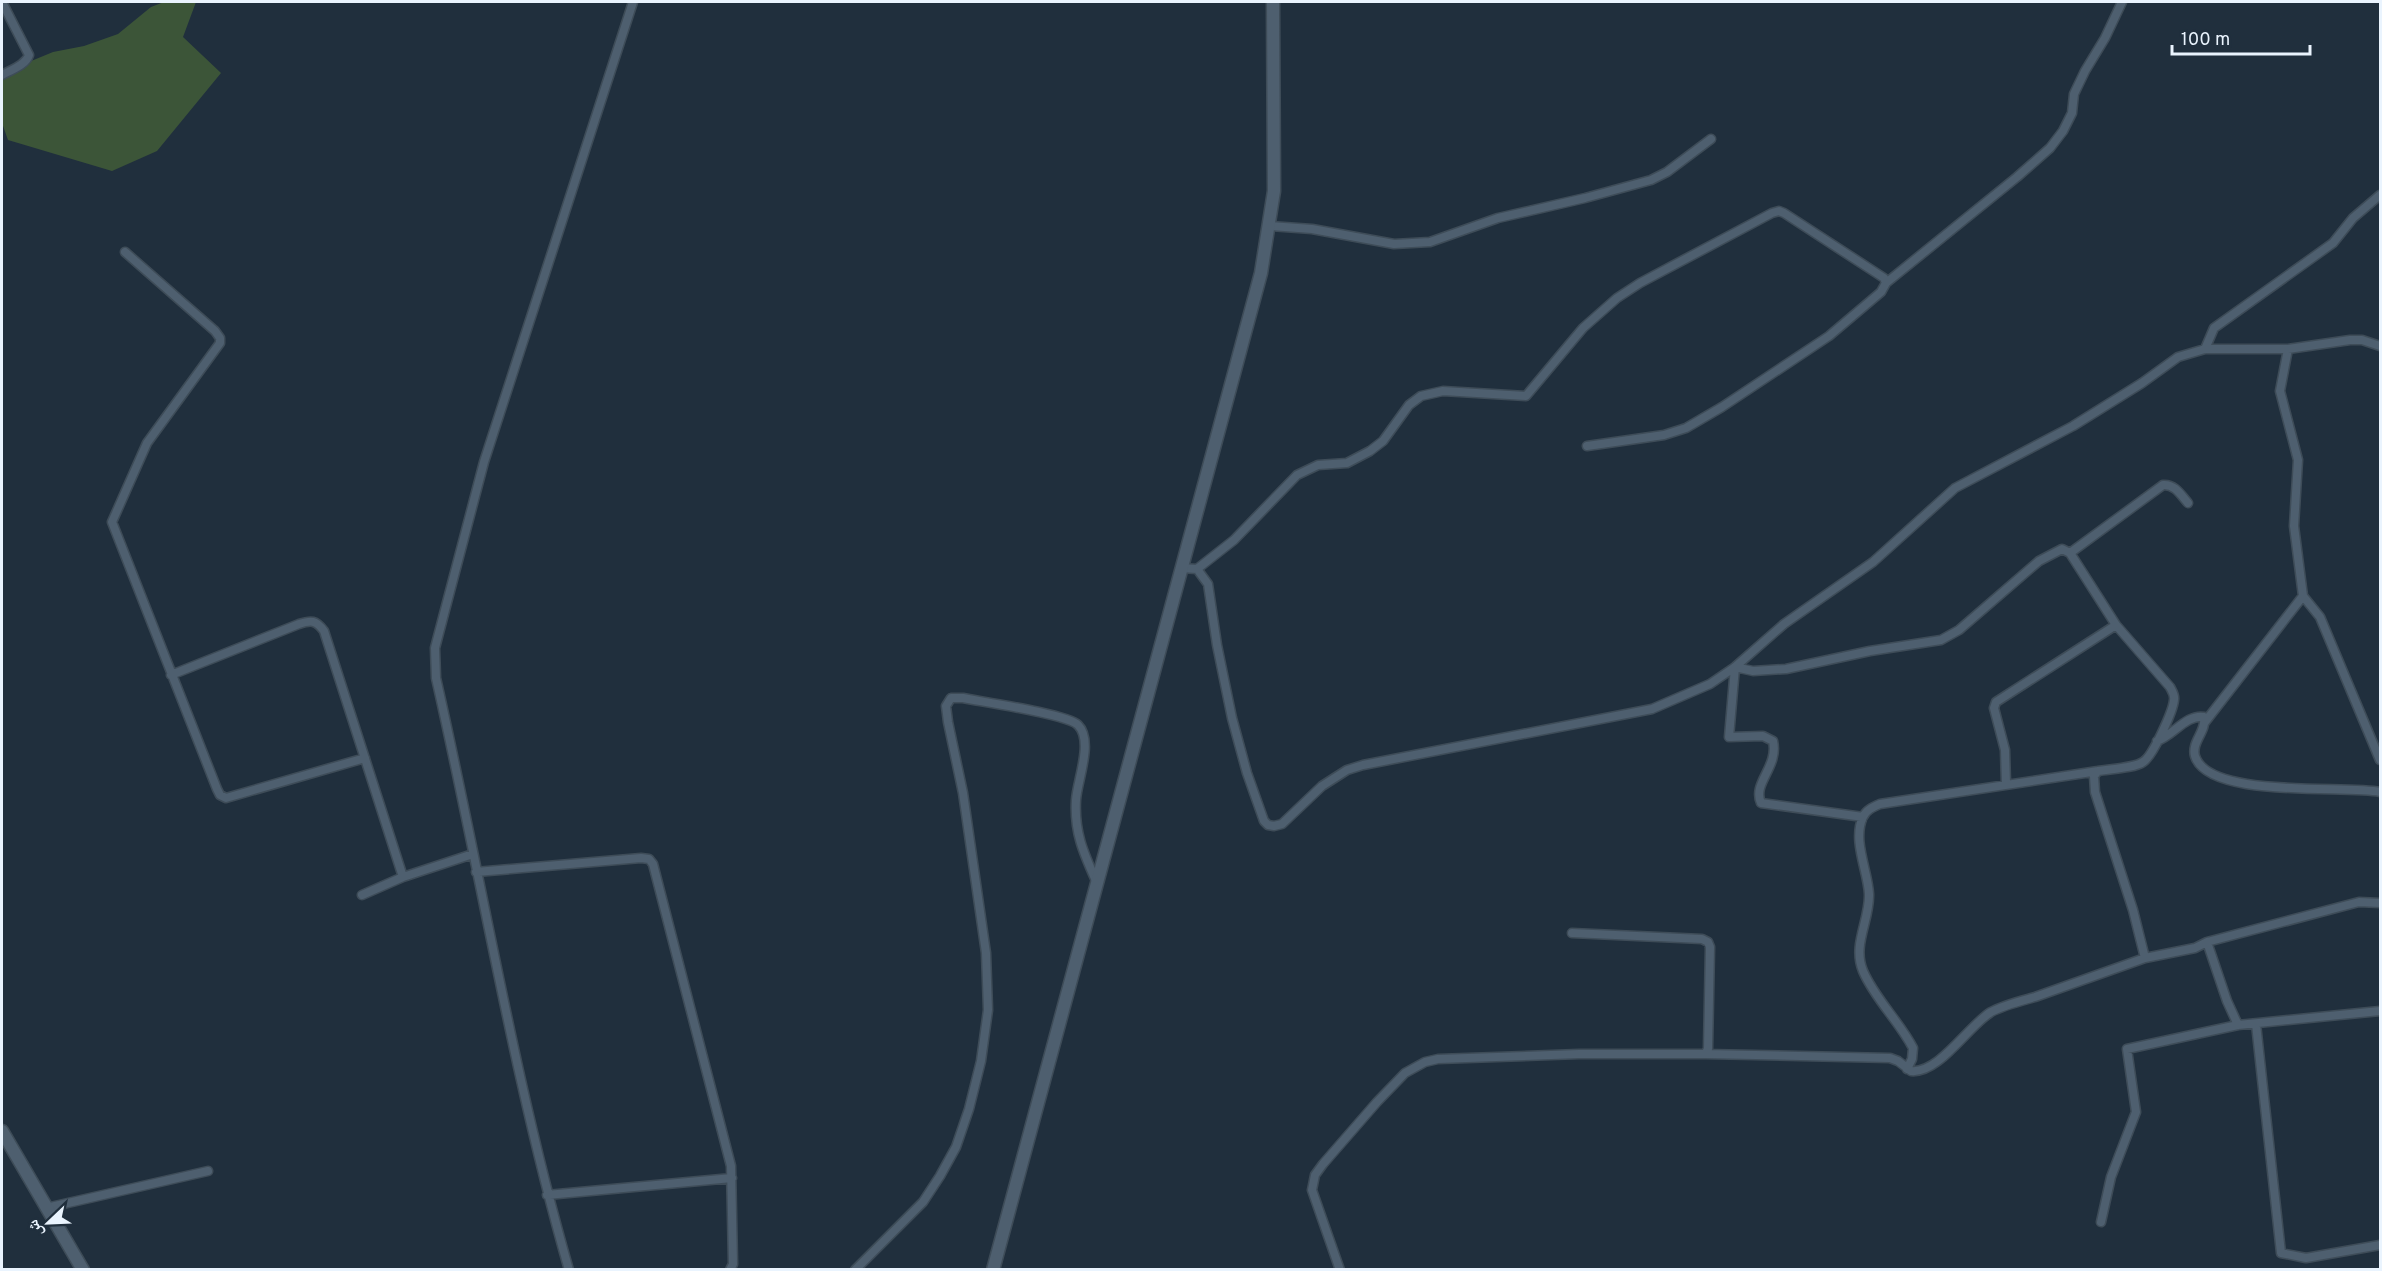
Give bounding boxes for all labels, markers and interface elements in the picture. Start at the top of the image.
scale bar [2172,18,2310,56]
text: 100 m [2181,29,2230,52]
north arrow [18,1193,78,1253]
text: ش [24,1216,49,1240]

